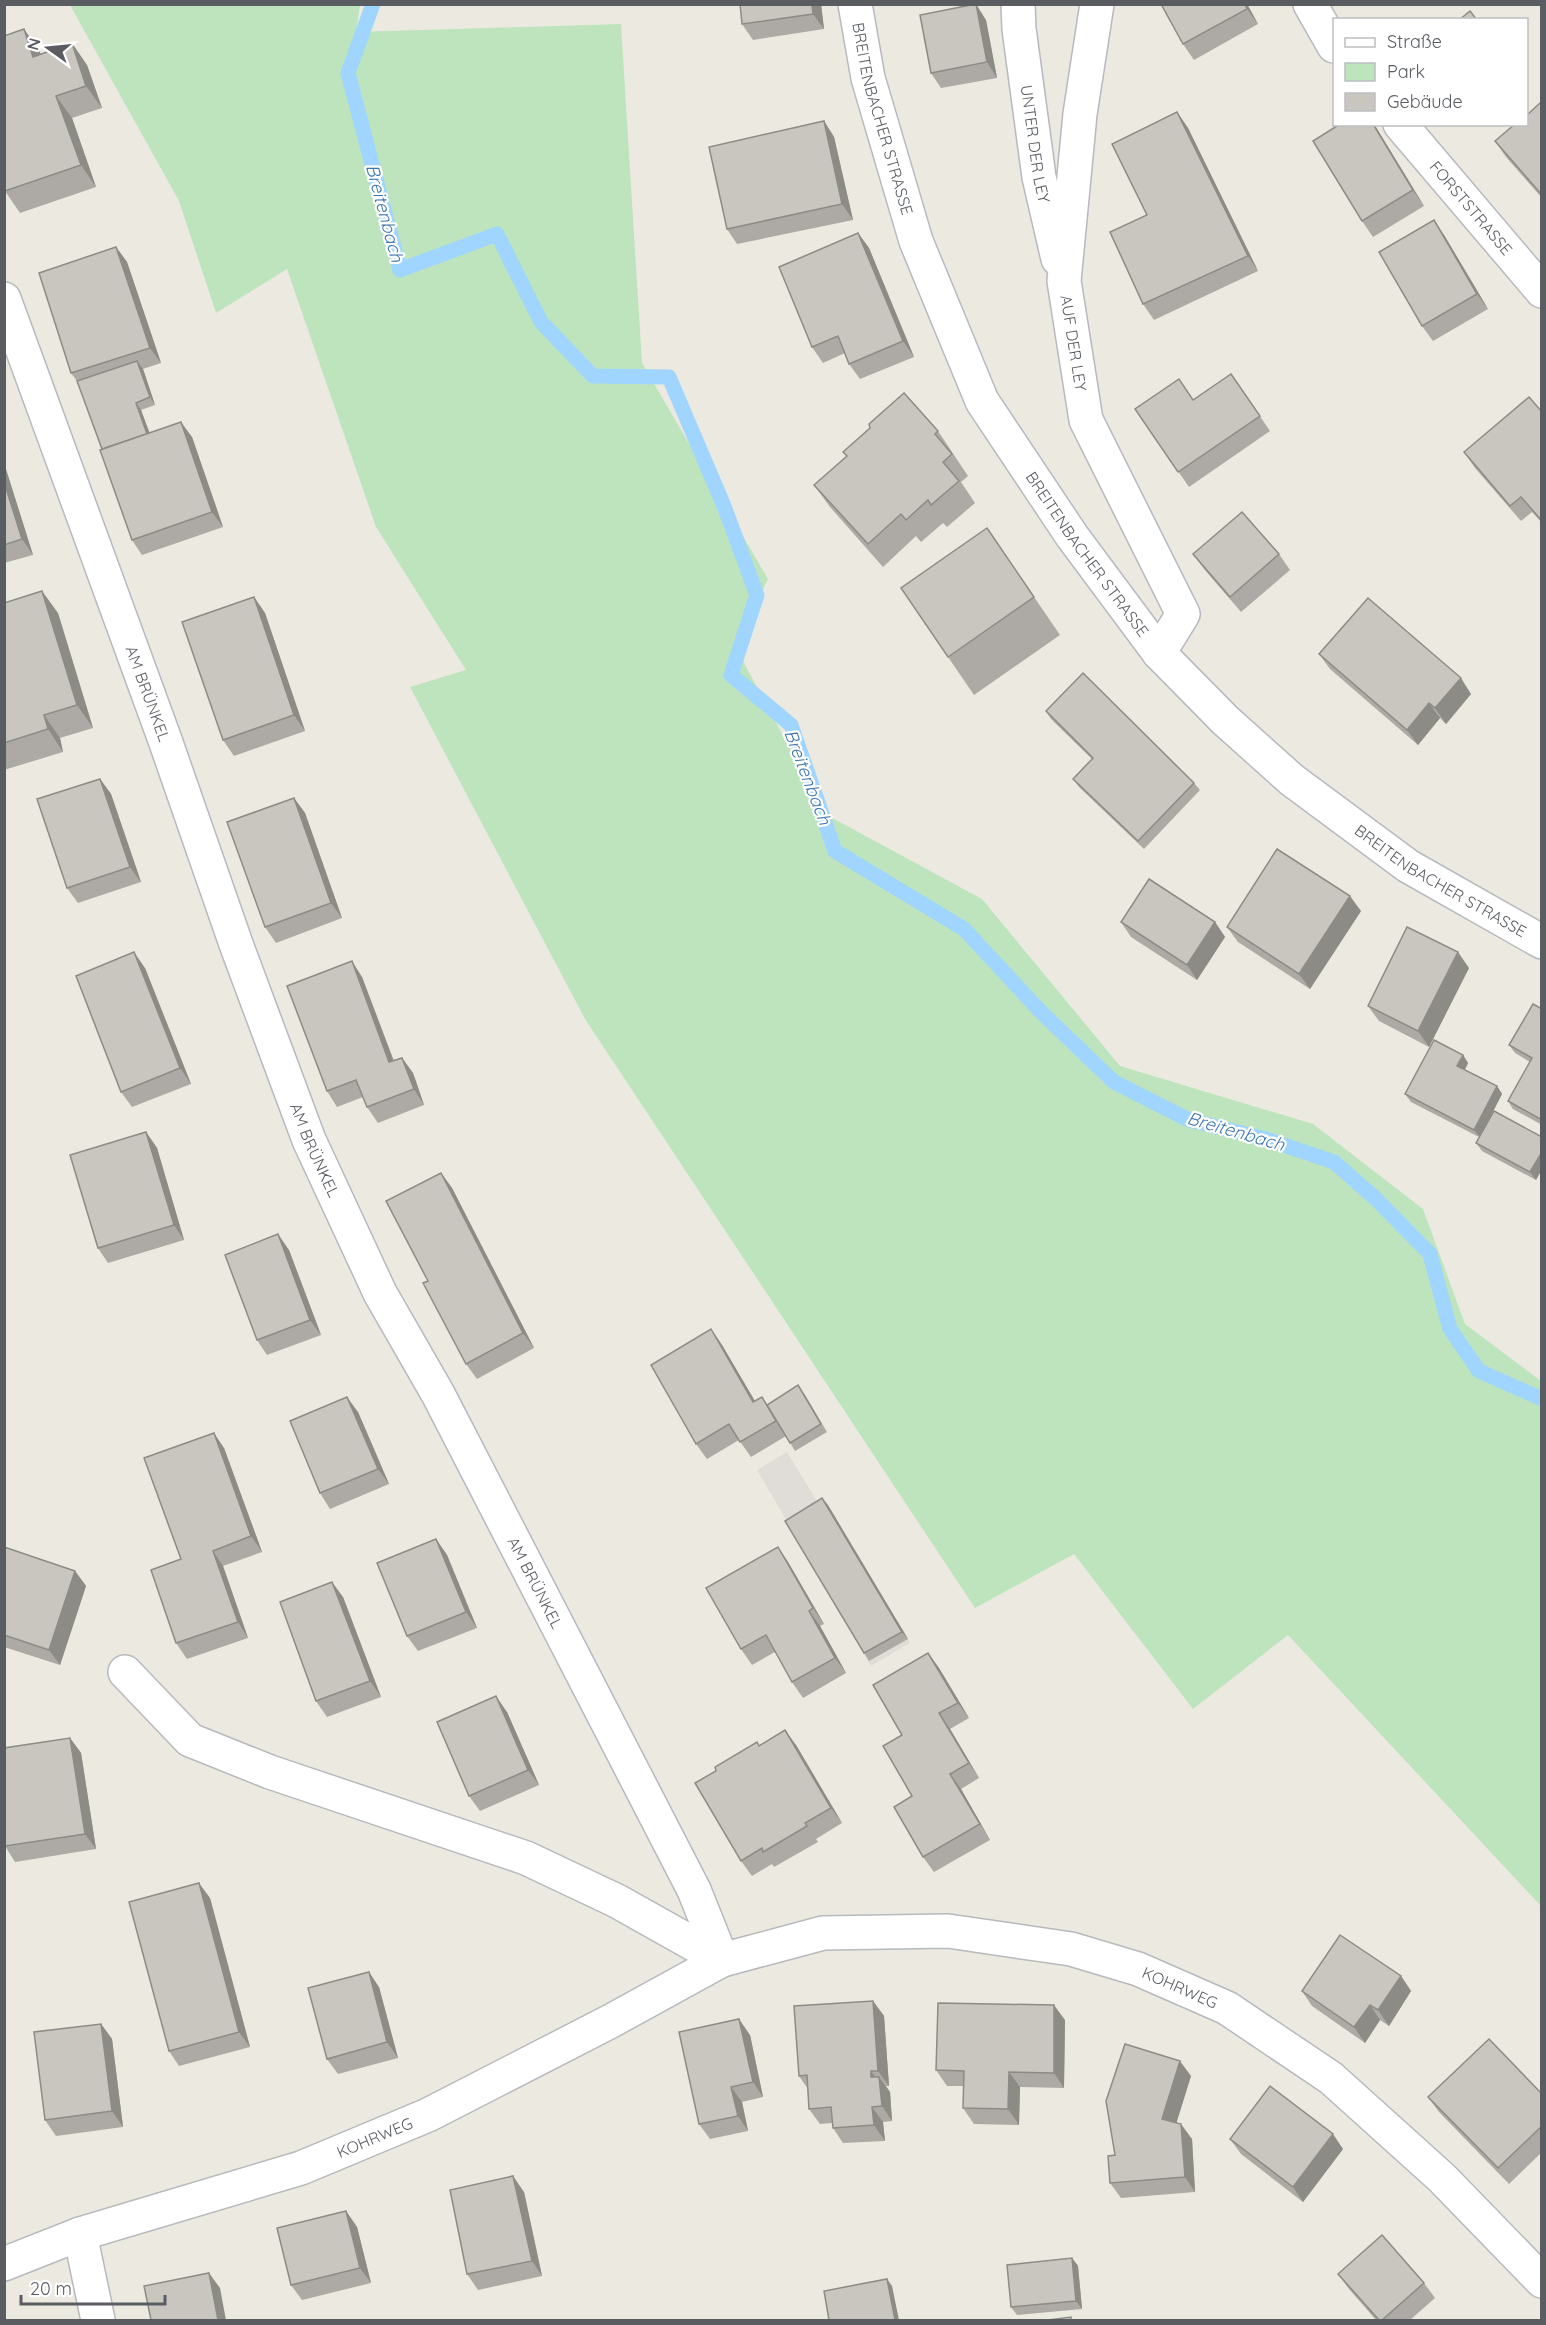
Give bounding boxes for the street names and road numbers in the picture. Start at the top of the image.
street label: BREITENBACHER STRASSE [848,21,918,217]
street label: UNTER DER LEY [1017,84,1055,205]
street label: FORSTSTRASSE [1426,157,1517,259]
street label: AUF DER LEY [1056,294,1091,393]
street label: BREITENBACHER STRASSE [1022,468,1153,641]
street label: AM BRÜNKEL [121,643,175,745]
street label: BREITENBACHER STRASSE [1351,820,1530,941]
street label: AM BRÜNKEL [286,1100,344,1201]
street label: AM BRÜNKEL [503,1533,568,1632]
street label: KOHRWEG [1139,1962,1221,2013]
street label: KOHRWEG [333,2113,416,2162]

